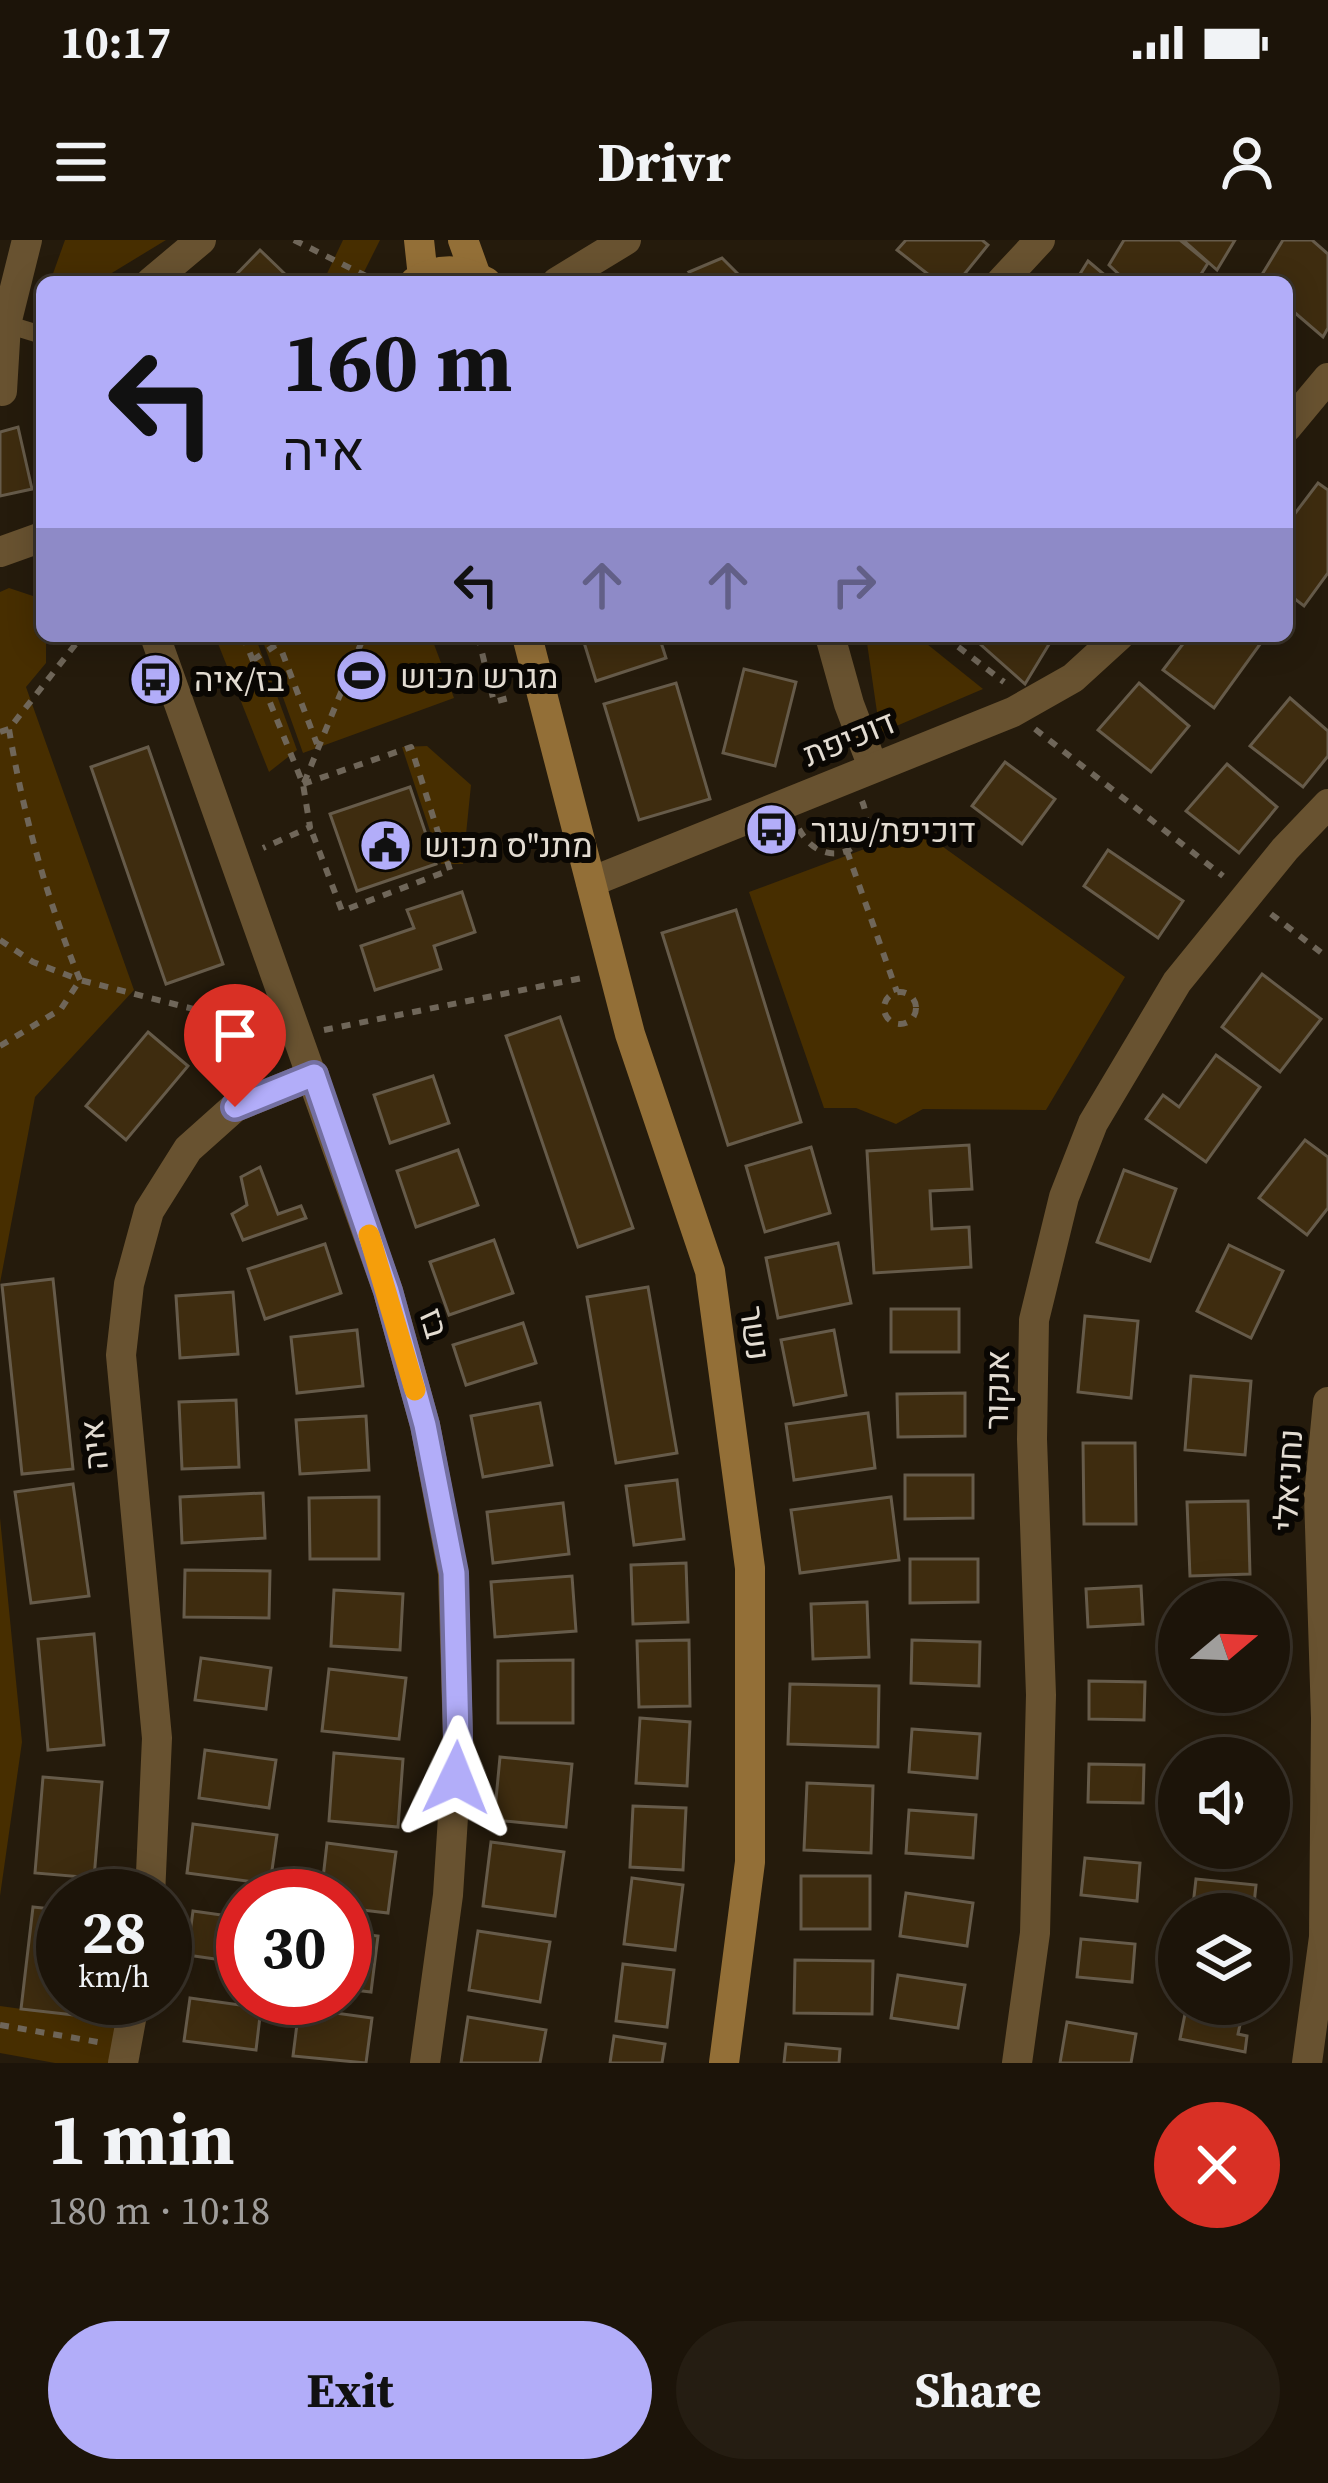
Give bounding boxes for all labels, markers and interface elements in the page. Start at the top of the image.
text: 10:17 [60,11,171,73]
text: Drivr [597,125,731,199]
icon: menu [48,129,114,195]
icon: person [1214,129,1280,195]
text: 160 m [282,304,513,419]
icon: left [84,324,240,480]
text: איה [282,414,365,488]
icon: left [443,552,509,618]
icon: ahead [569,552,635,618]
icon: ahead [695,552,761,618]
icon: right [821,552,887,618]
sports icon: מגרש מכוש [333,648,389,704]
bus stop icon: בז/איה [127,651,183,707]
place label: מגרש מכוש [400,654,558,699]
place label: בז/איה [194,657,284,702]
street label: דוכיפת [796,699,902,777]
bus stop icon: דוכיפת/עגור [744,802,800,858]
place label: דוכיפת/עגור [811,808,976,853]
public building icon: מתנ"ס מכוש [357,817,413,873]
place label: מתנ"ס מכוש [424,823,593,868]
pin [184,984,286,1107]
icon: arrive [202,1002,268,1068]
street label: בז [408,1303,460,1343]
street label: נשר [729,1303,781,1363]
street label: אנקור [974,1350,1020,1430]
street label: איה [69,1418,119,1472]
street label: נחניאלי [1263,1428,1313,1532]
north arrow [1158,1581,1290,1713]
map controls [1158,1581,1290,2025]
position arrow [393,1715,519,1841]
button: sound [1158,1737,1290,1869]
speed limit sign: 30 [216,1869,372,2025]
text: 28 [81,1891,147,1973]
button: layers [1158,1893,1290,2025]
text: km/h [78,1956,150,1997]
text: 1 min [48,2089,235,2188]
button: close [1154,2102,1280,2228]
text: 180 m · 10:18 [48,2184,270,2237]
button: Exit [48,2321,652,2459]
button: Share [676,2321,1280,2459]

